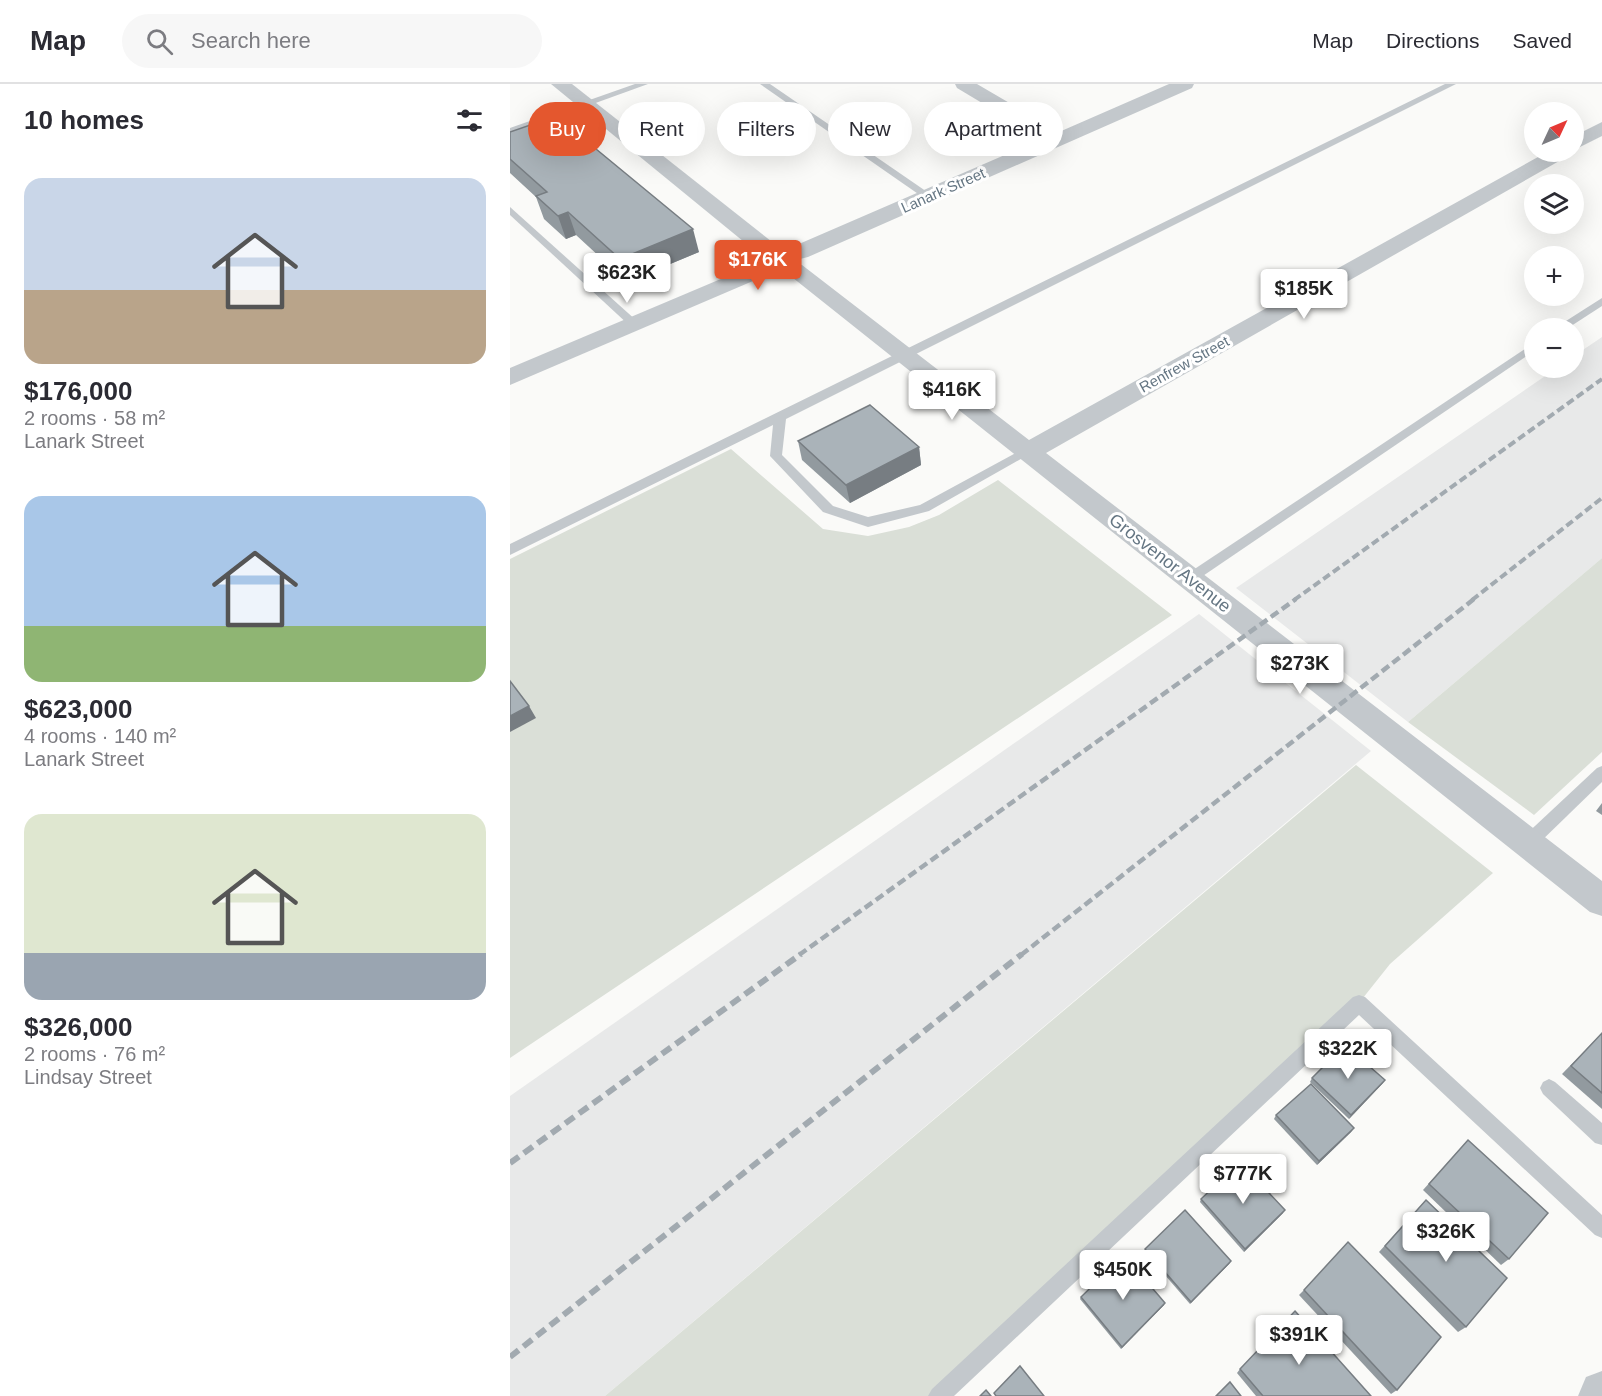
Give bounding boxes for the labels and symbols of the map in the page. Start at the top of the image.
north arrow [1524,102,1584,162]
street label: Lanark Street [898,164,988,216]
pin: $176K [716,240,800,291]
pin: $623K [585,253,669,304]
pin: $185K [1262,269,1346,320]
street label: Renfrew Street [1136,332,1233,396]
pin: $416K [910,370,994,421]
street label: Grosvenor Avenue [1105,509,1235,617]
pin: $273K [1258,644,1342,695]
pin: $322K [1306,1029,1390,1080]
pin: $777K [1201,1154,1285,1205]
pin: $326K [1404,1212,1488,1263]
pin: $450K [1081,1250,1165,1301]
pin: $391K [1257,1315,1341,1366]

